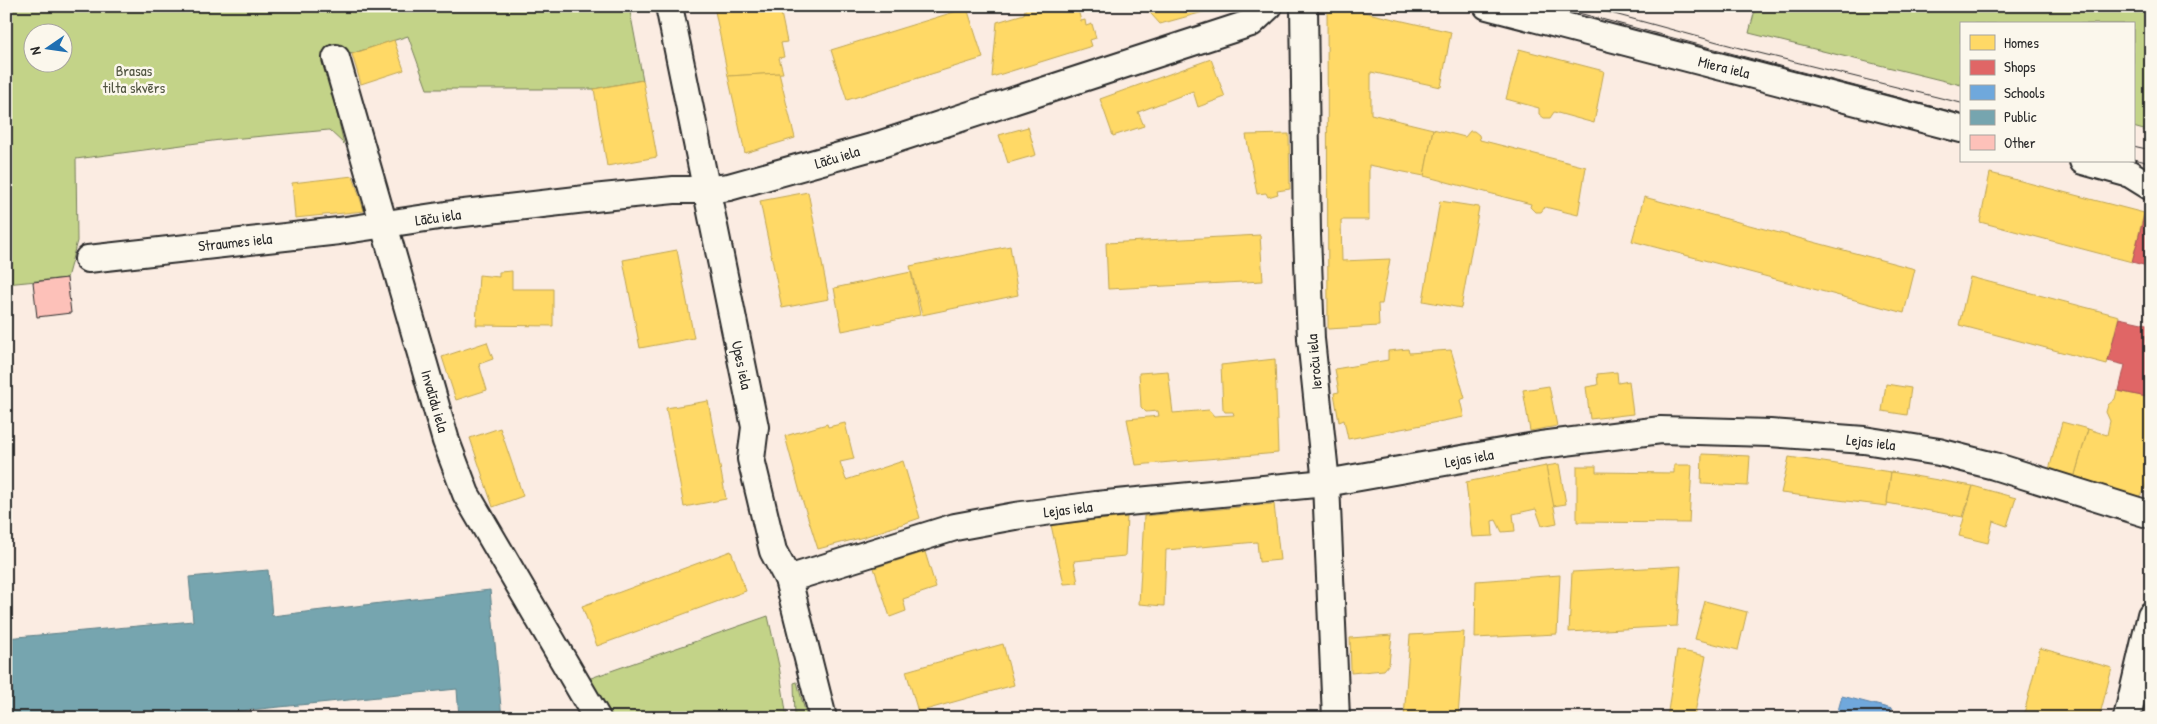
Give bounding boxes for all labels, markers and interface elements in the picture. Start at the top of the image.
north arrow [22,22,72,72]
legend [1960,22,2134,162]
text: Homes [2004,32,2039,53]
text: N [25,45,45,57]
street label: Miera iela [1696,50,1752,84]
text: Shops [2004,56,2036,77]
park label: Brasas tilta skvērs [103,60,165,98]
text: Schools [2004,82,2045,103]
text: Public [2004,106,2037,127]
text: Other [2004,132,2036,153]
street label: Lāču iela [812,140,862,174]
street label: Lāču iela [414,203,462,231]
street label: Straumes iela [197,228,273,256]
street label: Ieroču iela [1301,333,1327,391]
street label: Upes iela [727,339,757,391]
street label: Invalīdu iela [416,367,454,435]
street label: Lejas iela [1845,429,1897,455]
street label: Lejas iela [1443,443,1495,473]
street label: Lejas iela [1042,496,1094,522]

